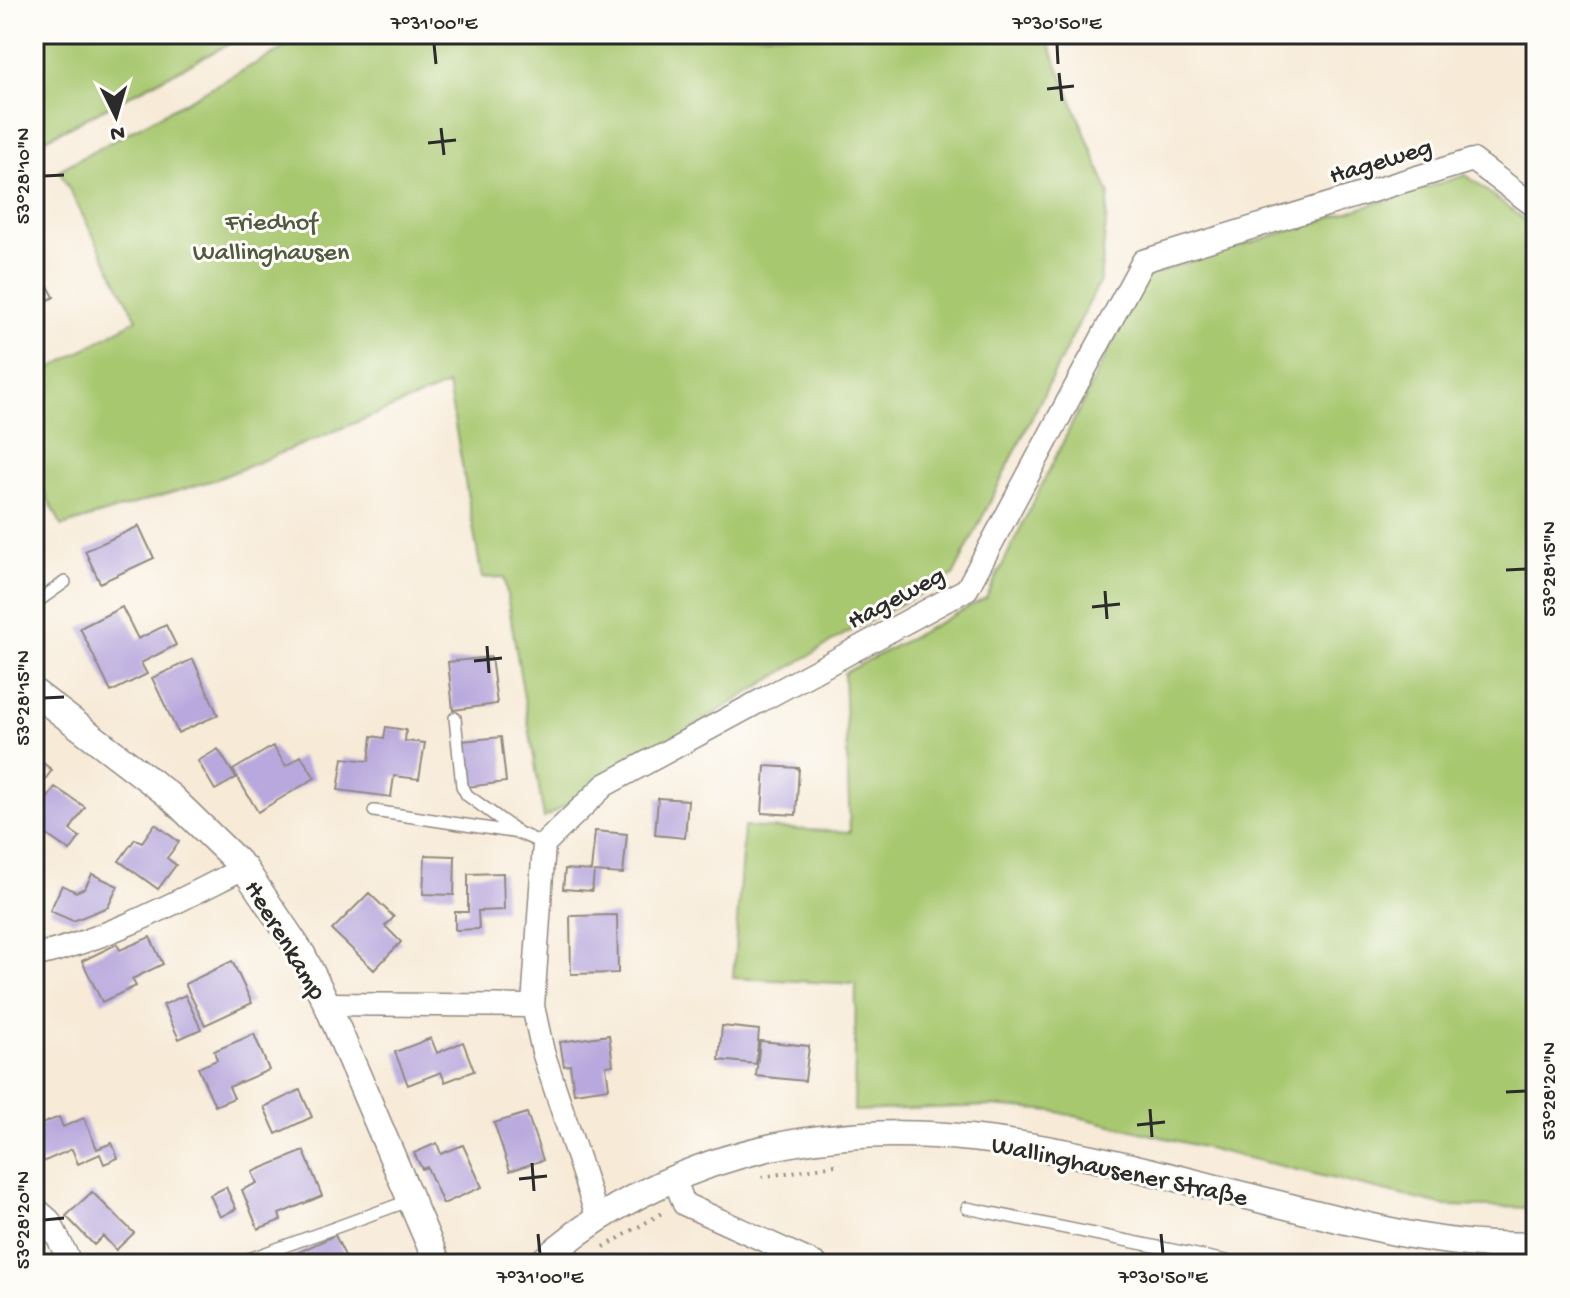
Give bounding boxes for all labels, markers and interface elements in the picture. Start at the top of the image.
text: 7°31'00"E [390,14,479,37]
text: 7°30'50"E [1012,14,1103,37]
north arrow [76,76,156,156]
text: N [109,118,126,146]
text: 53°28'10"N [14,128,37,224]
street label: Hageweg [1326,133,1436,194]
park label: Friedhof Wallinghausen [193,209,350,270]
text: 53°28'15"N [1540,521,1563,617]
street label: Hageweg [843,561,951,639]
text: 53°28'15"N [14,650,37,746]
street label: Heerenkamp [235,876,331,1007]
text: 53°28'20"N [1540,1042,1563,1140]
street label: Wallinghausener Straße [988,1131,1251,1216]
text: 53°28'20"N [14,1171,37,1269]
text: 7°31'00"E [496,1268,585,1291]
text: 7°30'50"E [1118,1268,1209,1291]

